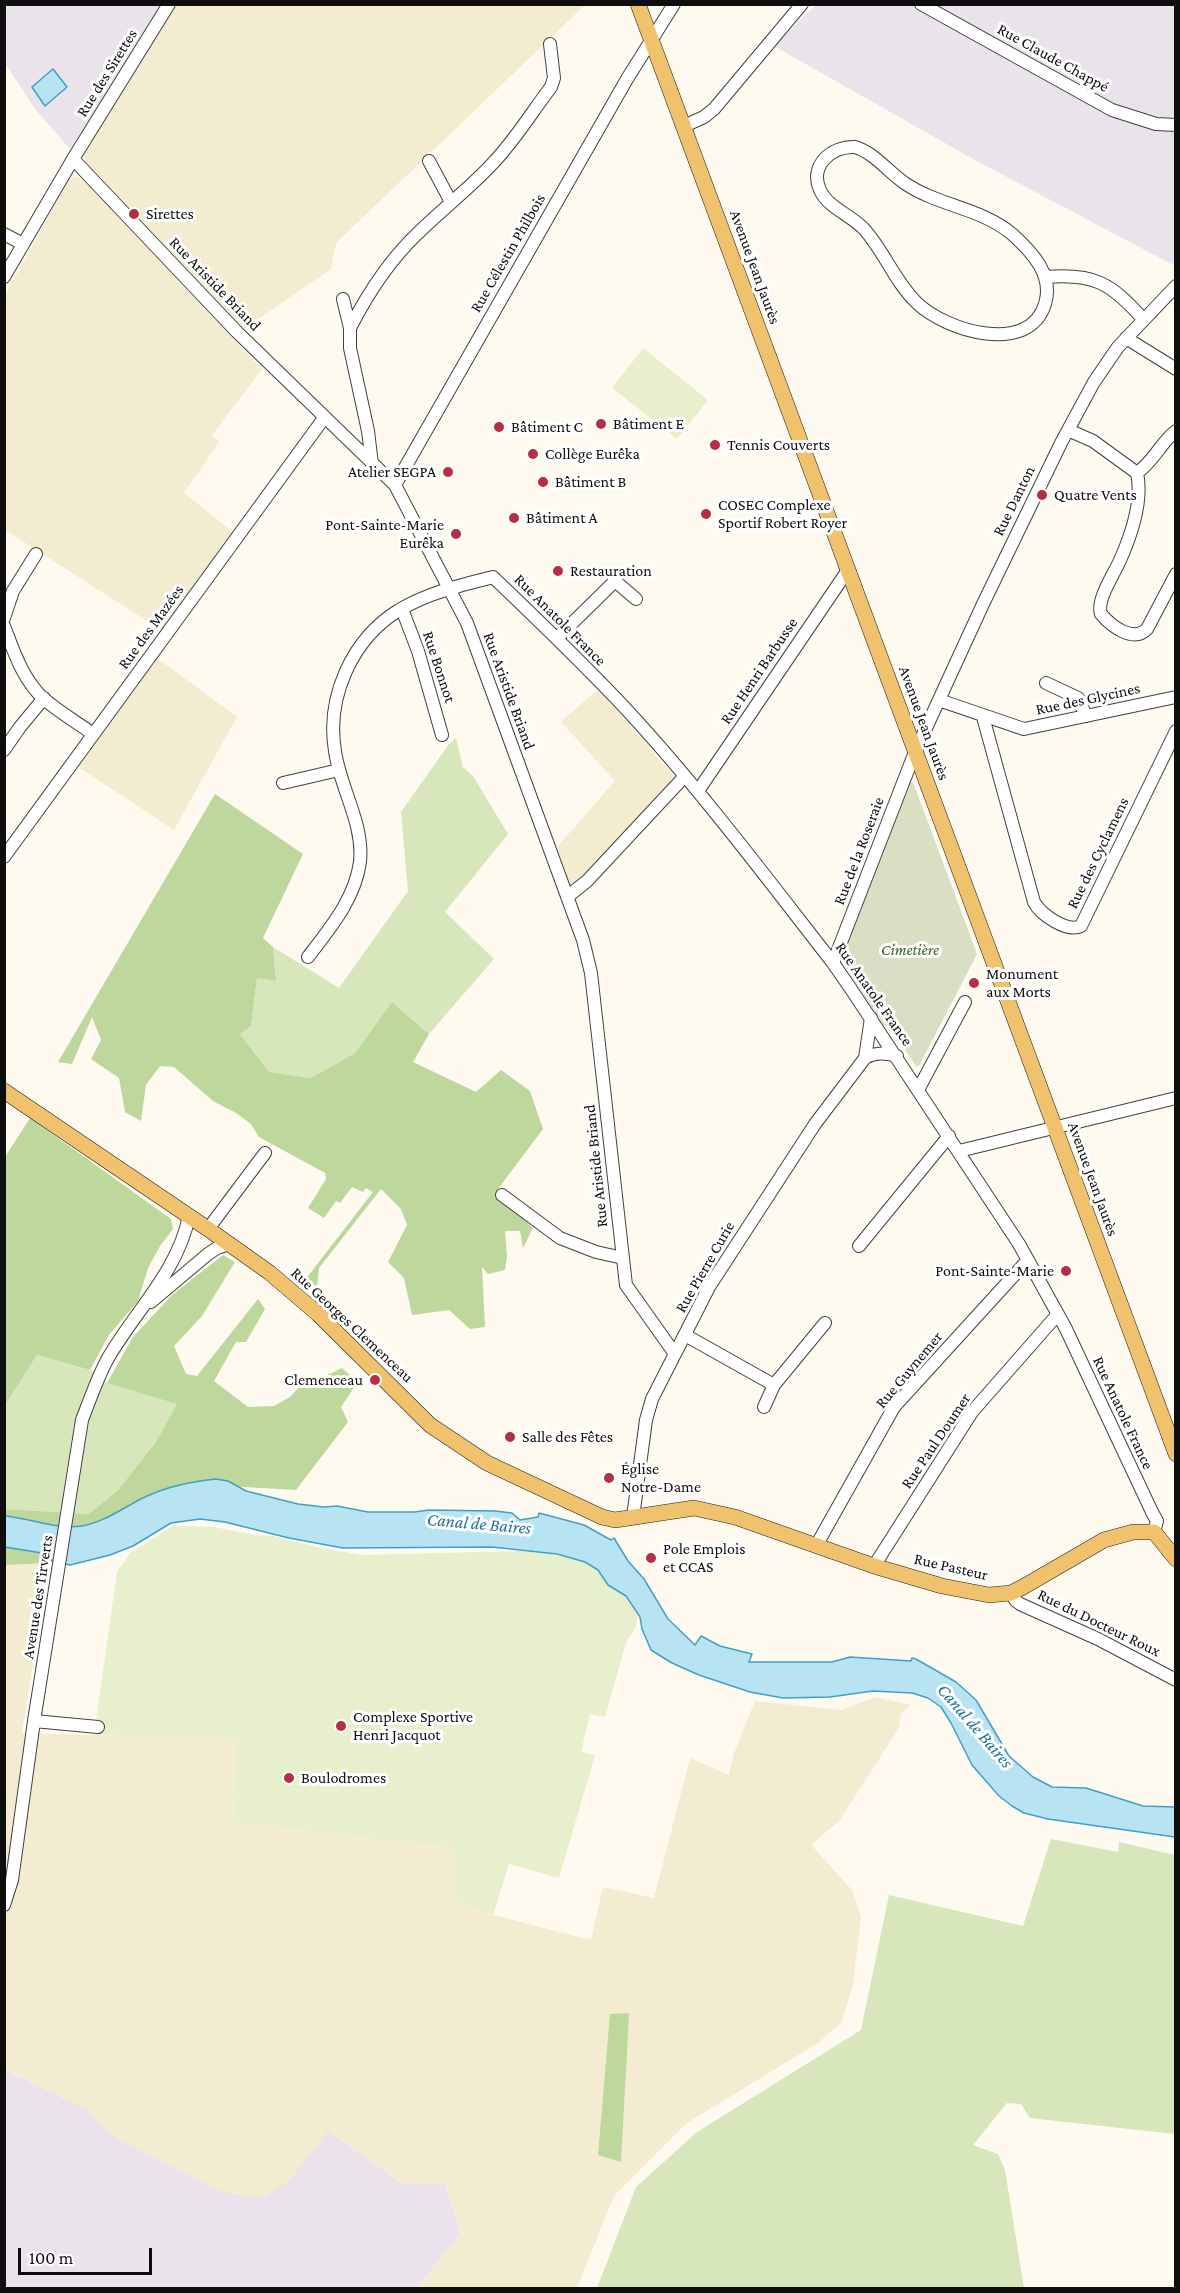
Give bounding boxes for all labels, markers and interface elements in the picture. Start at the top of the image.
street label: Rue Claude Chappé [994,19,1112,97]
street label: Rue des Sirettes [72,26,142,120]
street label: Rue Célestin Philbois [466,190,550,316]
place label: Sirettes [146,204,194,224]
marker: Sirettes [127,207,141,221]
street label: Avenue Jean Jaurès [725,207,785,327]
street label: Rue Aristide Briand [165,233,265,335]
place label: Bâtiment E [613,414,684,434]
place label: Bâtiment C [511,417,583,437]
marker: Bâtiment E [594,417,608,431]
marker: Bâtiment C [492,420,506,434]
place label: Tennis Couverts [727,435,830,455]
marker: Tennis Couverts [708,438,722,452]
place label: Collège Eurêka [545,444,640,464]
marker: Collège Eurêka [526,447,540,461]
place label: Atelier SEGPA [348,462,436,482]
street label: Rue Danton [989,463,1039,539]
marker: Atelier SEGPA [441,465,455,479]
place label: Bâtiment B [555,472,626,492]
marker: Bâtiment B [536,475,550,489]
place label: Quatre Vents [1054,485,1137,505]
marker: Quatre Vents [1035,488,1049,502]
place label: COSEC Complexe Sportif Robert Royer [718,495,847,533]
marker: COSEC Complexe Sportif Robert Royer [699,507,713,521]
place label: Bâtiment A [526,508,598,528]
marker: Bâtiment A [507,511,521,525]
place label: Pont-Sainte-Marie Eurêka [325,515,444,553]
marker: Pont-Sainte-Marie Eurêka [449,527,463,541]
place label: Restauration [570,561,652,581]
marker: Restauration [551,564,565,578]
street label: Rue Anatole France [510,570,610,670]
street label: Rue des Mazées [114,581,188,673]
street label: Rue Henri Barbusse [716,614,802,728]
street label: Rue Bonnot [418,629,460,705]
street label: Rue Aristide Briand [479,630,539,752]
street label: Avenue Jean Jaurès [894,663,954,783]
street label: Rue des Glycines [1034,679,1142,719]
street label: Rue de la Roseraie [830,794,888,908]
street label: Rue des Cyclamens [1063,794,1133,912]
street label: Rue Anatole France [831,938,917,1050]
park label: Cimetière [881,940,939,960]
place label: Monument aux Morts [986,964,1058,1002]
marker: Monument aux Morts [967,976,981,990]
street label: Rue Aristide Briand [580,1104,612,1228]
street label: Avenue Jean Jaurès [1063,1119,1123,1239]
street label: Rue Pierre Curie [671,1218,739,1316]
place label: Pont-Sainte-Marie [935,1261,1054,1281]
street label: Rue Georges Clemenceau [287,1263,417,1387]
marker: Pont-Sainte-Marie [1059,1264,1073,1278]
street label: Rue Guynemer [871,1328,947,1412]
street label: Rue Anatole France [1088,1353,1158,1473]
place label: Clemenceau [284,1370,363,1390]
marker: Clemenceau [368,1373,382,1387]
street label: Rue Paul Doumer [897,1390,975,1492]
place label: Salle des Fêtes [522,1427,613,1447]
marker: Salle des Fêtes [503,1430,517,1444]
place label: Église Notre-Dame [621,1459,701,1497]
marker: Église Notre-Dame [602,1471,616,1485]
water label: Canal de Baires [426,1509,532,1539]
street label: Avenue des Tirverts [19,1534,57,1660]
place label: Pole Emplois et CCAS [663,1539,745,1577]
street label: Rue Pasteur [912,1549,990,1585]
marker: Pole Emplois et CCAS [644,1551,658,1565]
street label: Rue du Docteur Roux [1034,1585,1164,1661]
water label: Canal de Baires [933,1679,1017,1773]
place label: Complexe Sportive Henri Jacquot [353,1707,473,1745]
marker: Complexe Sportive Henri Jacquot [334,1719,348,1733]
place label: Boulodromes [301,1768,386,1788]
marker: Boulodromes [282,1771,296,1785]
scale bar [21,2236,154,2274]
text: 100 m [29,2248,73,2268]

